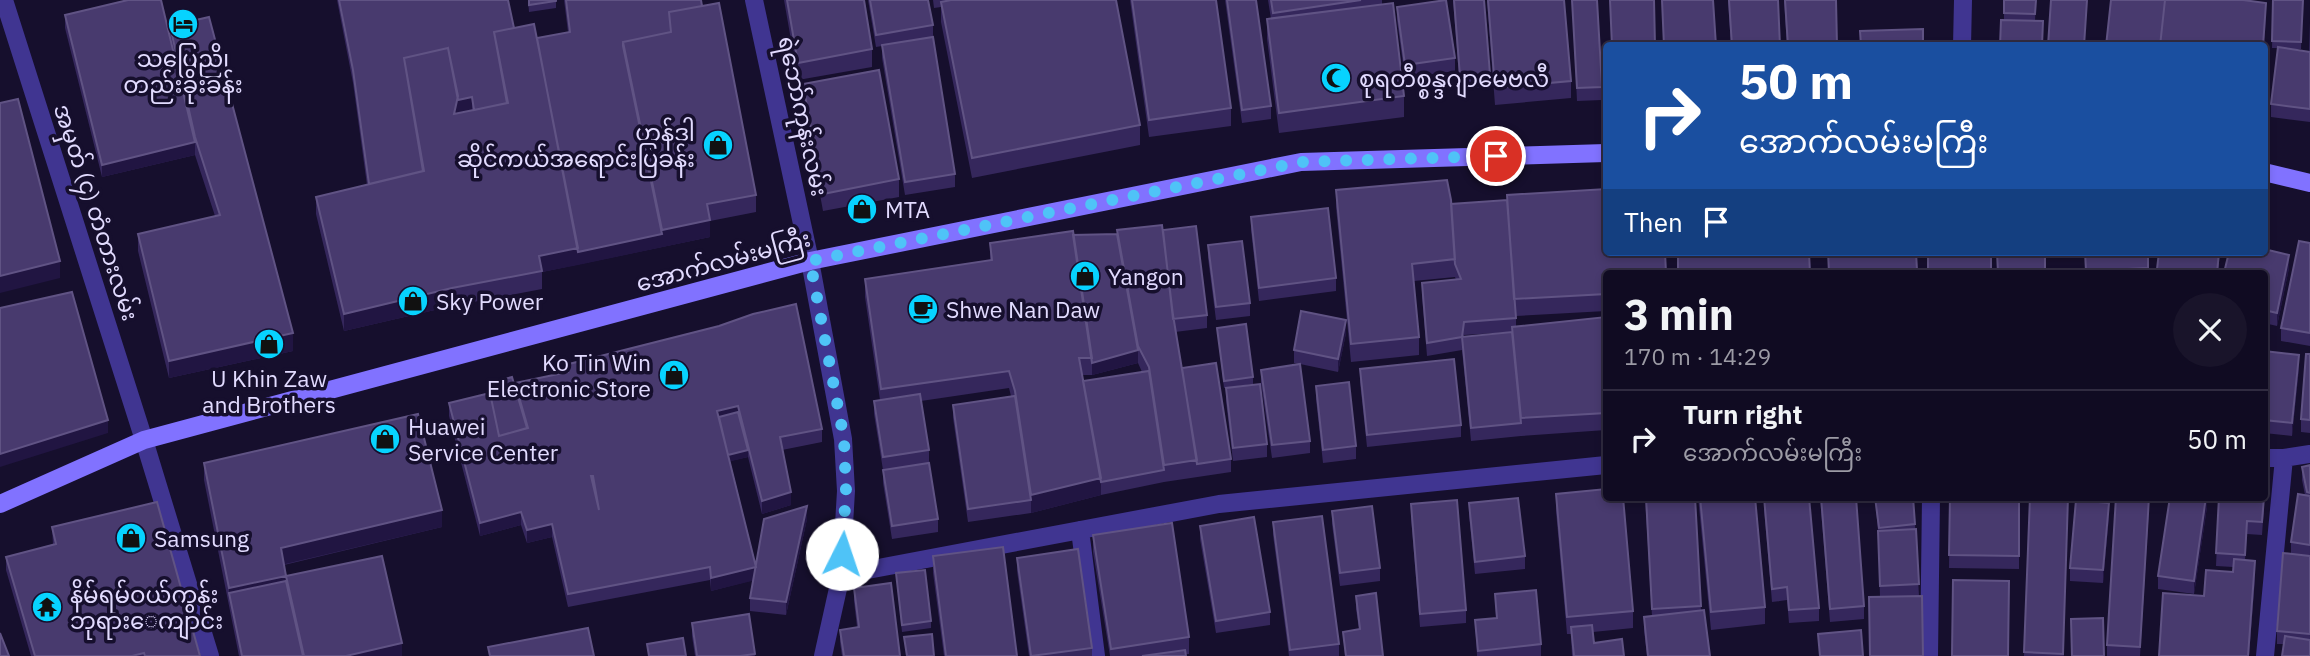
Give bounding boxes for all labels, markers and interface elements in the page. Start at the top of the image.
hotel icon: သပြေညို တည်းခိုးခန်း [166,7,200,41]
street label: ရဲဘော်ကုန်းလမ်း [768,33,836,200]
place label: သပြေညို တည်းခိုးခန်း [123,43,243,104]
text: 50 m [1739,49,1853,112]
mosque icon: စုရတီစ္စန္ဒဂျာမေဗလီ [1319,61,1353,95]
place label: စုရတီစ္စန္ဒဂျာမေဗလီ [1359,63,1549,99]
icon: right [1624,70,1715,161]
street label: အမှတ် (၄) တံတားလမ်း [43,100,146,326]
place label: ဟွန်ဒါ ဆိုင်ကယ်အရောင်းပြခန်း [457,117,695,178]
text: အောက်လမ်းမကြီး [1739,120,1988,162]
pin [1466,126,1526,186]
shop icon: ဟွန်ဒါ ဆိုင်ကယ်အရောင်းပြခန်း [701,128,735,162]
icon: arrive [1477,137,1515,175]
shop icon: MTA [845,192,879,226]
place label: MTA [885,194,930,224]
icon: arrive [1697,203,1735,241]
text: Then [1624,205,1683,239]
street label: အောက်လမ်းမကြီး [633,222,815,302]
shop icon: Yangon [1068,259,1102,293]
place label: Yangon [1108,261,1184,291]
shop icon: Sky Power [396,284,430,318]
place label: Sky Power [436,286,544,316]
text: 3 min [1624,287,1734,342]
cafe icon: Shwe Nan Daw [906,292,940,326]
button: close [2173,293,2247,367]
place label: Shwe Nan Daw [946,294,1100,324]
shop icon: U Khin Zaw and Brothers [252,327,286,361]
text: 170 m · 14:29 [1624,341,1771,371]
place label: Ko Tin Win Electronic Store [487,347,651,403]
shop icon: Ko Tin Win Electronic Store [657,358,691,392]
place label: U Khin Zaw and Brothers [202,363,336,419]
text: Turn right [1683,397,1802,431]
place label: Huawei Service Center [408,411,559,467]
icon: right [1624,420,1662,458]
shop icon: Huawei Service Center [368,422,402,456]
text: 50 m [2187,422,2247,456]
text: အောက်လမ်းမကြီး [1683,437,1862,467]
position arrow [805,517,879,591]
shop icon: Samsung [114,521,148,555]
place label: Samsung [154,523,249,553]
place label: နိမ်ရမ်ဝယ်ကွန်း ဘုရားေကျာင်း [70,579,223,640]
temple icon: နိမ်ရမ်ဝယ်ကွန်း ဘုရားေကျာင်း [30,590,64,624]

